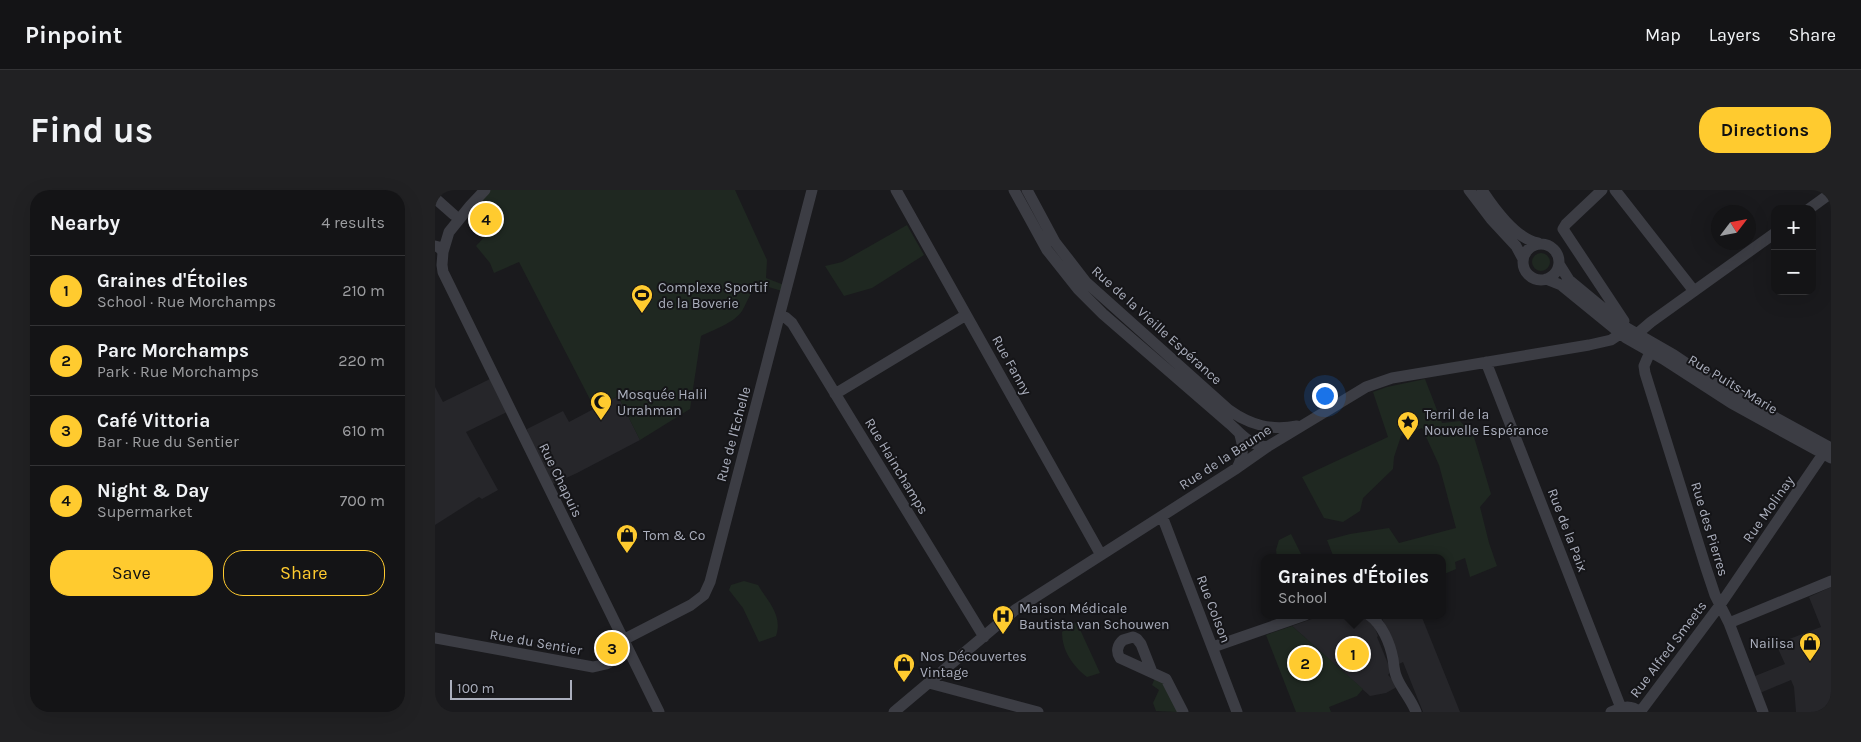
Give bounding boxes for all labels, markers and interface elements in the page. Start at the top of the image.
text: Pinpoint [25,21,122,49]
text: Map [1645,24,1681,46]
text: Layers [1709,24,1761,46]
text: Share [1789,24,1836,46]
button: Directions [1699,107,1831,153]
text: Find us [30,110,153,151]
pin: 4 [470,200,502,238]
north arrow [1711,205,1756,250]
map controls [1771,205,1816,295]
button: + [1771,205,1816,250]
text: Nearby [50,211,120,235]
text: 4 results [321,213,385,232]
button: − [1771,250,1816,295]
street label: Rue de la Vieille Espérance [1088,262,1225,388]
text: Graines d'Étoiles [97,270,248,292]
place label: Complexe Sportif de la Boverie [658,279,768,312]
text: 1 [63,281,69,300]
text: 210 m [342,281,385,300]
sports icon: Complexe Sportif de la Boverie [630,283,654,314]
text: School · Rue Morchamps [97,292,276,311]
street label: Rue Fanny [988,332,1035,399]
text: Parc Morchamps [97,340,249,362]
text: 2 [61,351,71,370]
text: 220 m [338,351,385,370]
street label: Rue Puits-Marie [1685,351,1781,418]
text: Park · Rue Morchamps [97,362,259,381]
your location [1312,383,1338,409]
street label: Rue de l'Echelle [713,385,754,484]
place label: Mosquée Halil Urrahman [617,386,707,419]
mosque icon: Mosquée Halil Urrahman [589,390,613,421]
place label: Terril de la Nouvelle Espérance [1424,406,1549,439]
text: Café Vittoria [97,410,210,432]
place icon: Terril de la Nouvelle Espérance [1396,410,1420,441]
street label: Rue Hainchamps [861,415,932,517]
text: 3 [61,421,71,440]
text: 610 m [342,421,385,440]
street label: Rue de la Baume [1176,421,1275,494]
text: Bar · Rue du Sentier [97,432,239,451]
street label: Rue Chapuis [535,440,586,520]
street label: Rue Molinay [1739,472,1798,546]
text: Night & Day [97,480,209,502]
street label: Rue des Pierres [1687,480,1732,578]
street label: Rue de la Paix [1544,486,1591,574]
text: 4 [61,491,71,510]
text: 700 m [340,491,385,510]
text: Supermarket [97,502,193,521]
shop icon: Tom & Co [615,523,639,554]
place label: Tom & Co [643,527,705,544]
button: Save [50,550,213,596]
button: Share [223,550,385,596]
popup [1261,554,1446,619]
text: Graines d'Étoiles [1278,566,1429,588]
street label: Rue Colson [1193,573,1234,645]
text: School [1278,588,1328,607]
street label: Rue Alfred Smeets [1626,598,1710,701]
place label: Maison Médicale Bautista van Schouwen [1019,600,1170,633]
hospital icon: Maison Médicale Bautista van Schouwen [991,604,1015,635]
street label: Rue du Sentier [488,626,584,659]
pin: 3 [596,629,628,667]
shop icon: Nailisa [1798,631,1822,662]
pin: 1 [1337,635,1369,673]
place label: Nailisa [1749,635,1794,652]
pin: 2 [1289,644,1321,682]
place label: Nos Découvertes Vintage [920,648,1027,681]
shop icon: Nos Découvertes Vintage [892,652,916,683]
scale bar [450,677,573,700]
text: 100 m [457,680,495,697]

